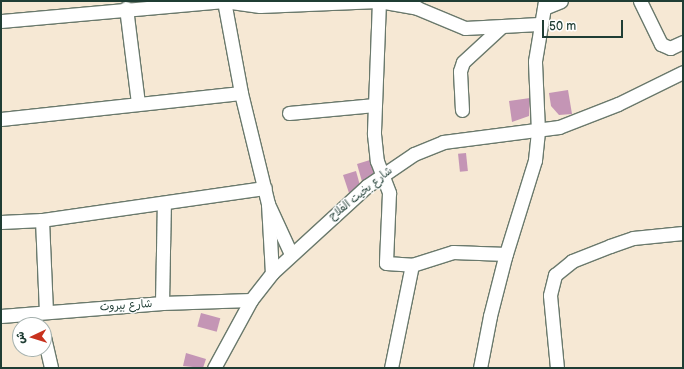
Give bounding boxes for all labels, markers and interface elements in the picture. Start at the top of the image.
scale bar [544,12,625,38]
text: 50 m [549,19,576,34]
street label: شارع بخيت الفلاح [327,164,395,224]
street label: شارع بيروت [99,298,153,314]
north arrow [12,317,52,357]
text: ش [14,331,27,344]

